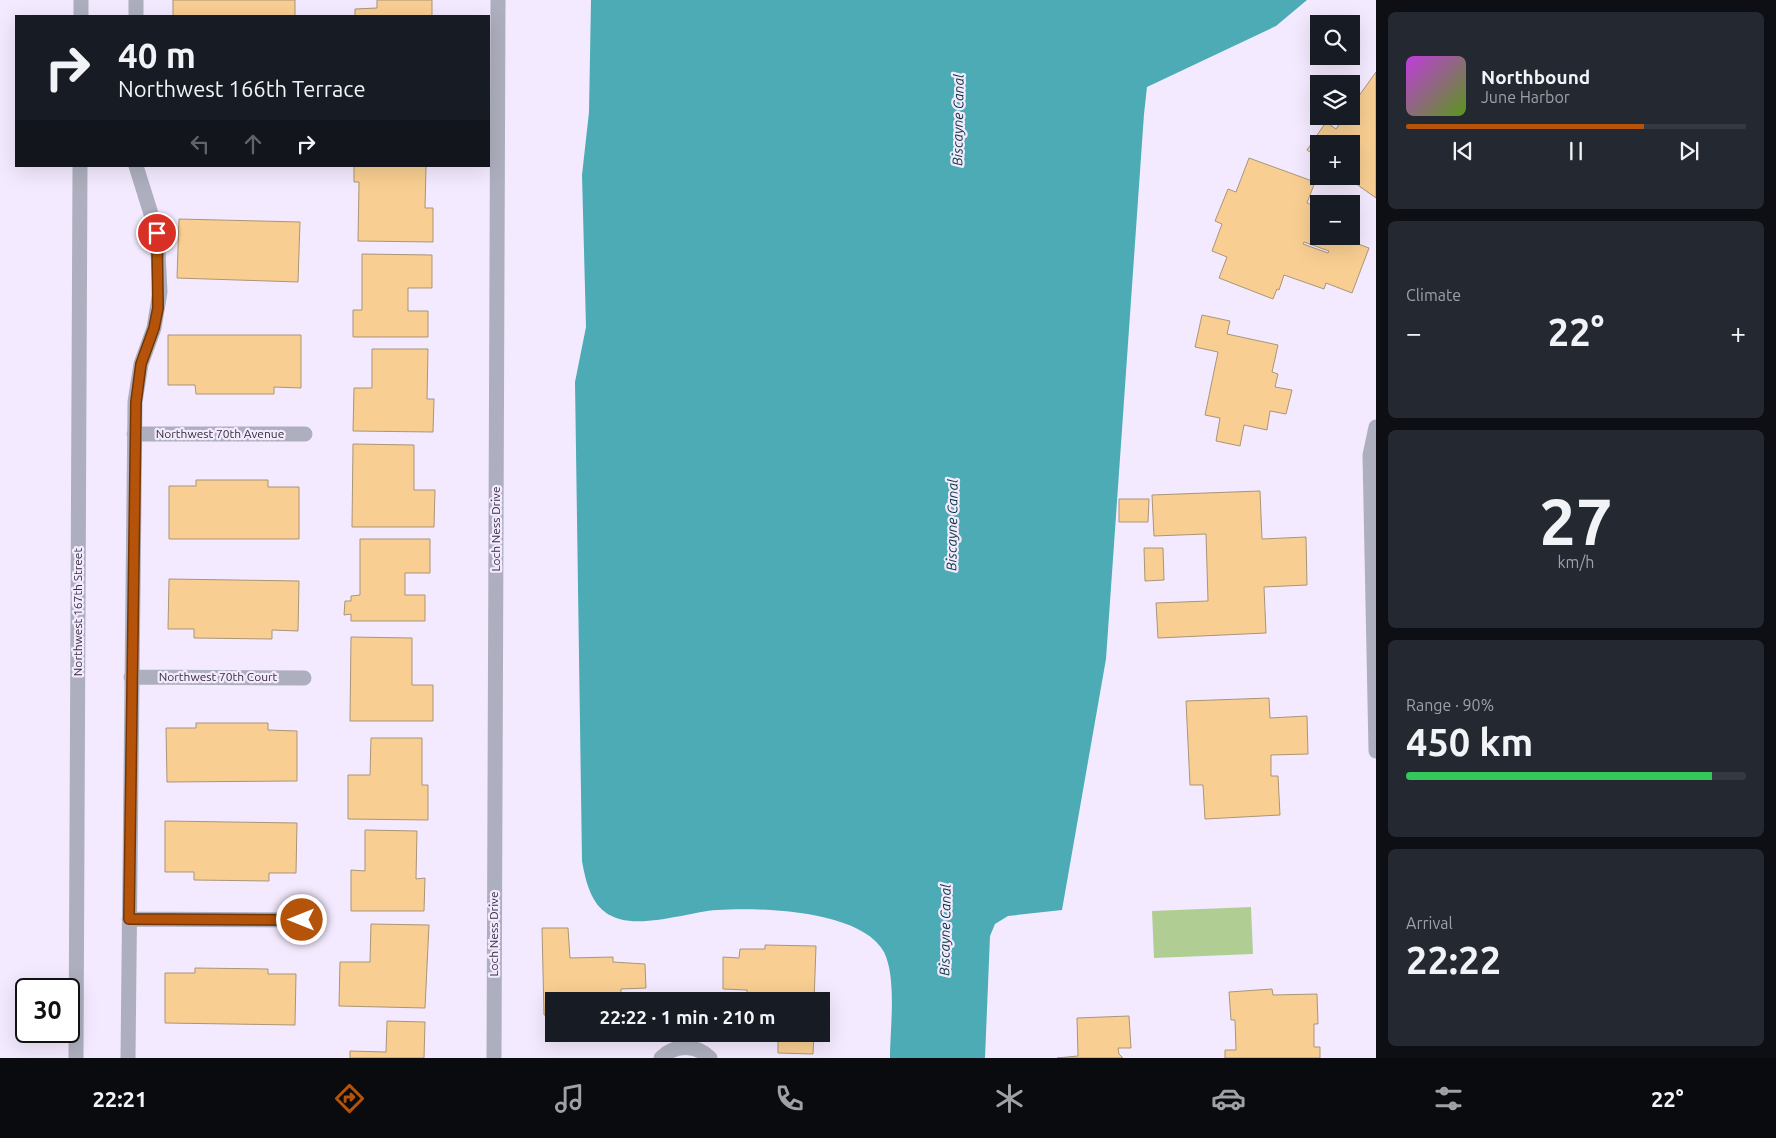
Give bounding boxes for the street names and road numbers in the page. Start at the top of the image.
street label: Northwest 70th Avenue [156,427,284,440]
street label: Loch Ness Drive [489,486,502,572]
street label: Northwest 167th Street [71,548,84,676]
street label: Northwest 70th Court [159,670,278,683]
street label: Loch Ness Drive [487,891,500,977]

